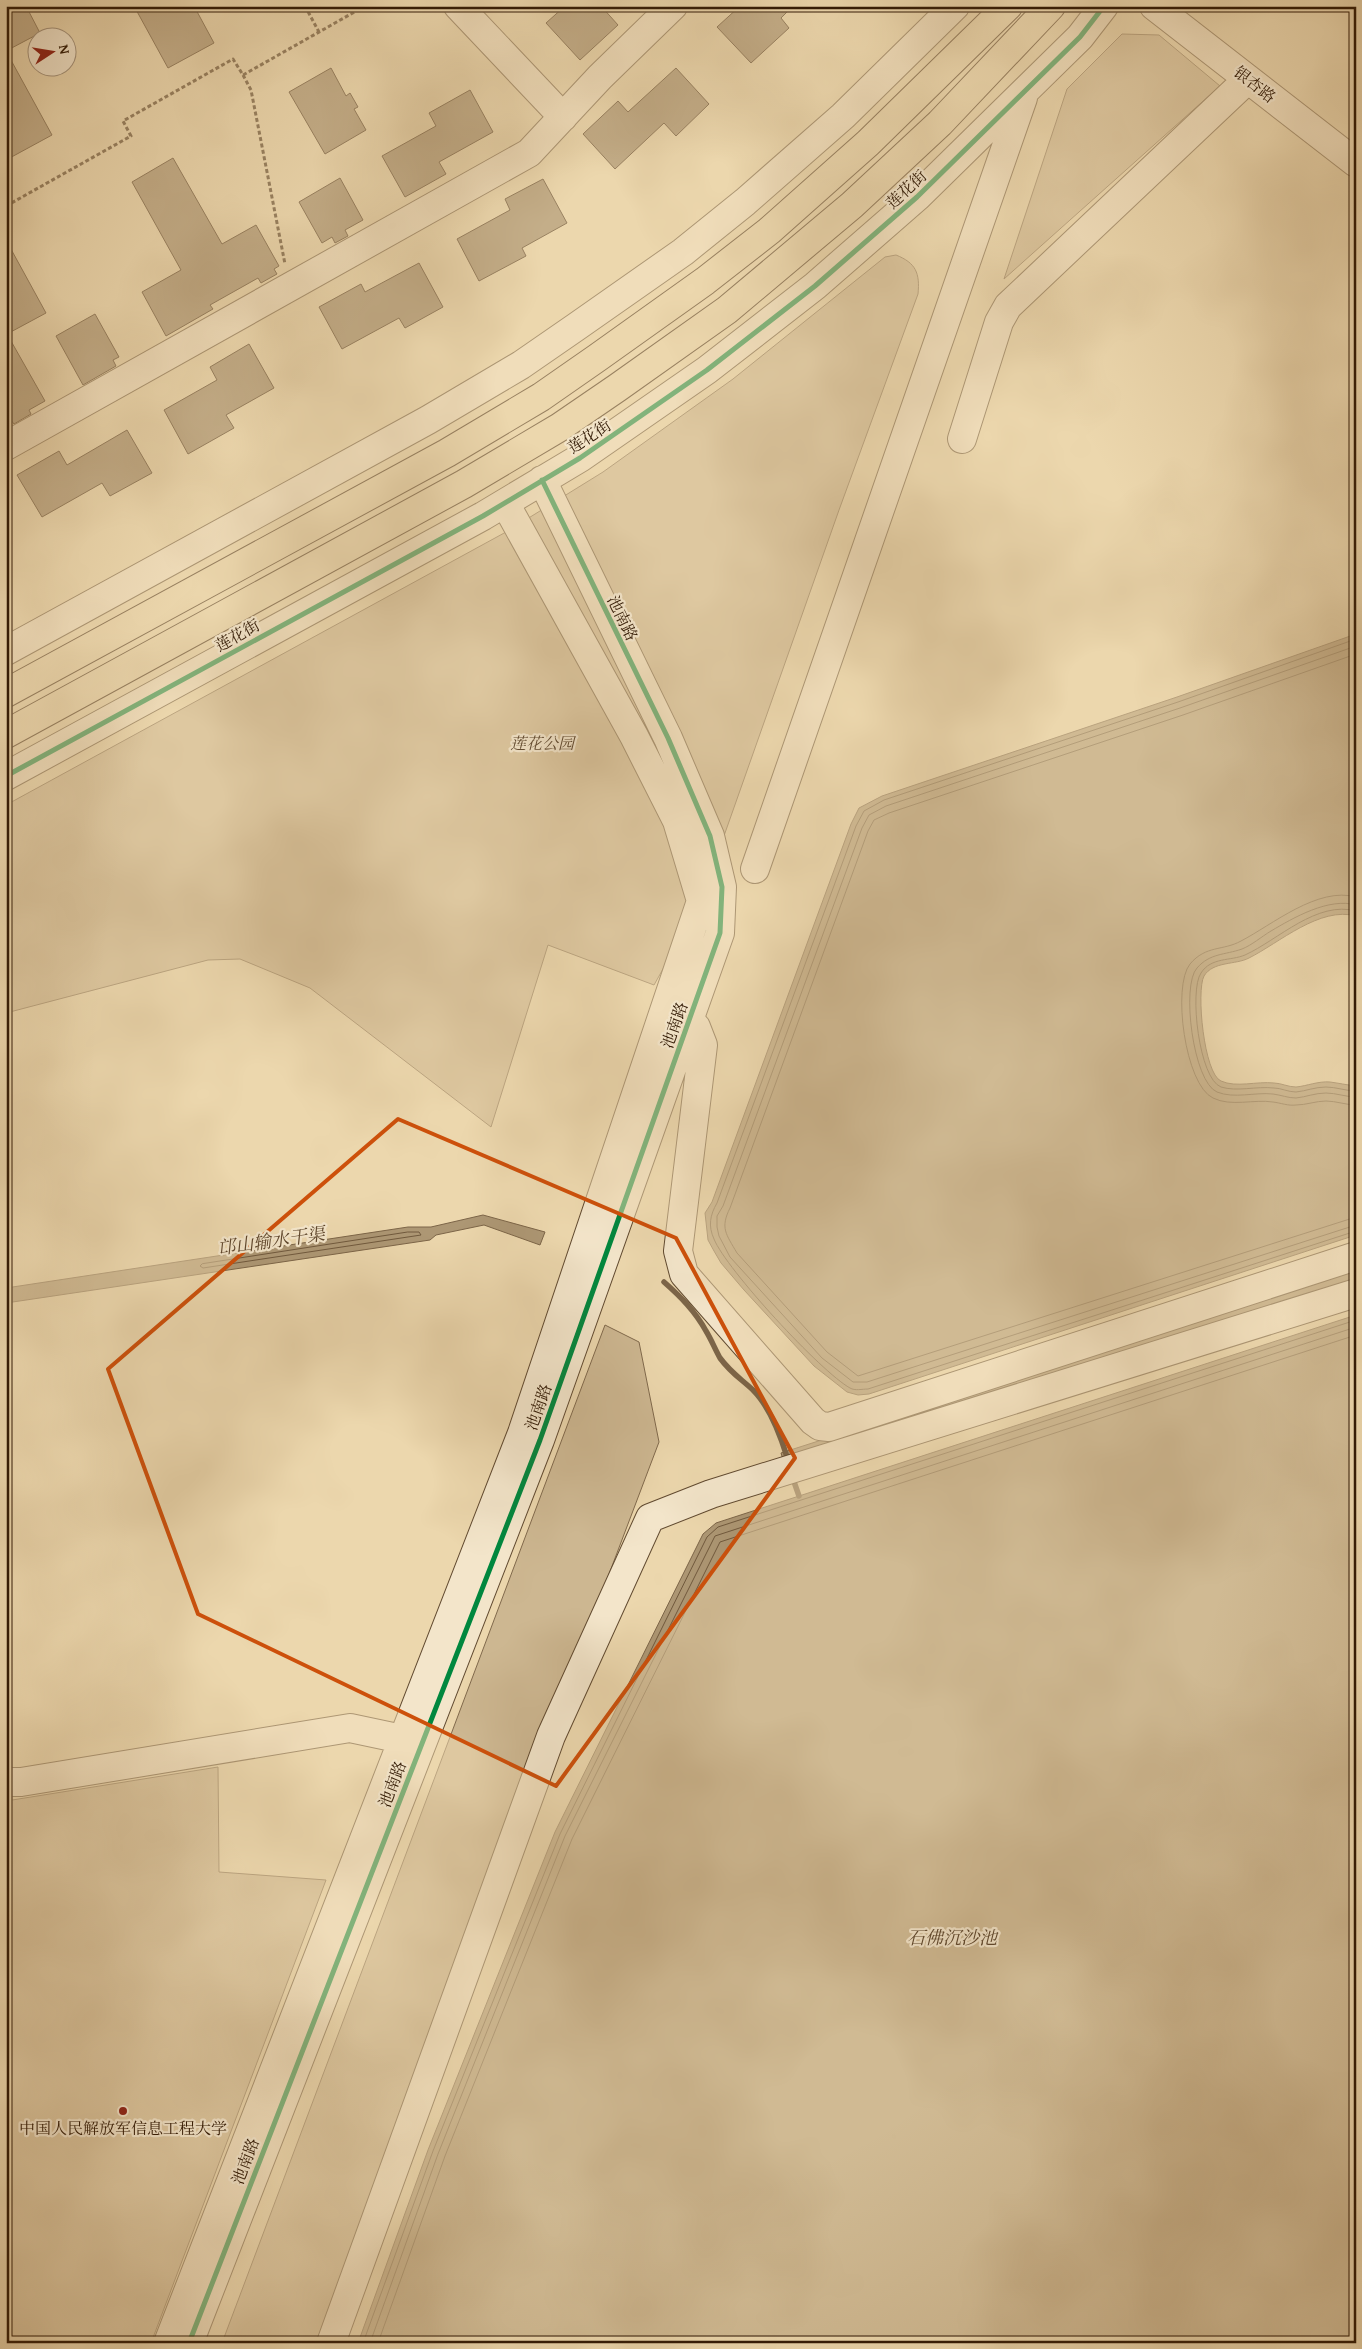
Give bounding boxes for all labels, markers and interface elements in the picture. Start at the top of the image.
north arrow [28,28,78,78]
text: N [54,43,76,57]
street label: 银杏路 [1229,60,1281,108]
street label: 莲花街 [880,164,932,214]
street label: 莲花街 [562,413,616,459]
street label: 池南路 [602,591,644,645]
street label: 莲花街 [210,613,264,657]
park label: 莲花公园 [510,731,577,755]
street label: 池南路 [655,998,693,1052]
water label: 邙山输水干渠 [216,1219,329,1261]
street label: 池南路 [519,1380,557,1434]
street label: 池南路 [372,1757,412,1811]
water label: 石佛沉沙池 [907,1924,999,1951]
marker: 中国人民解放军信息工程大学 [117,2105,129,2117]
place label: 中国人民解放军信息工程大学 [19,2116,227,2140]
street label: 池南路 [225,2134,265,2188]

